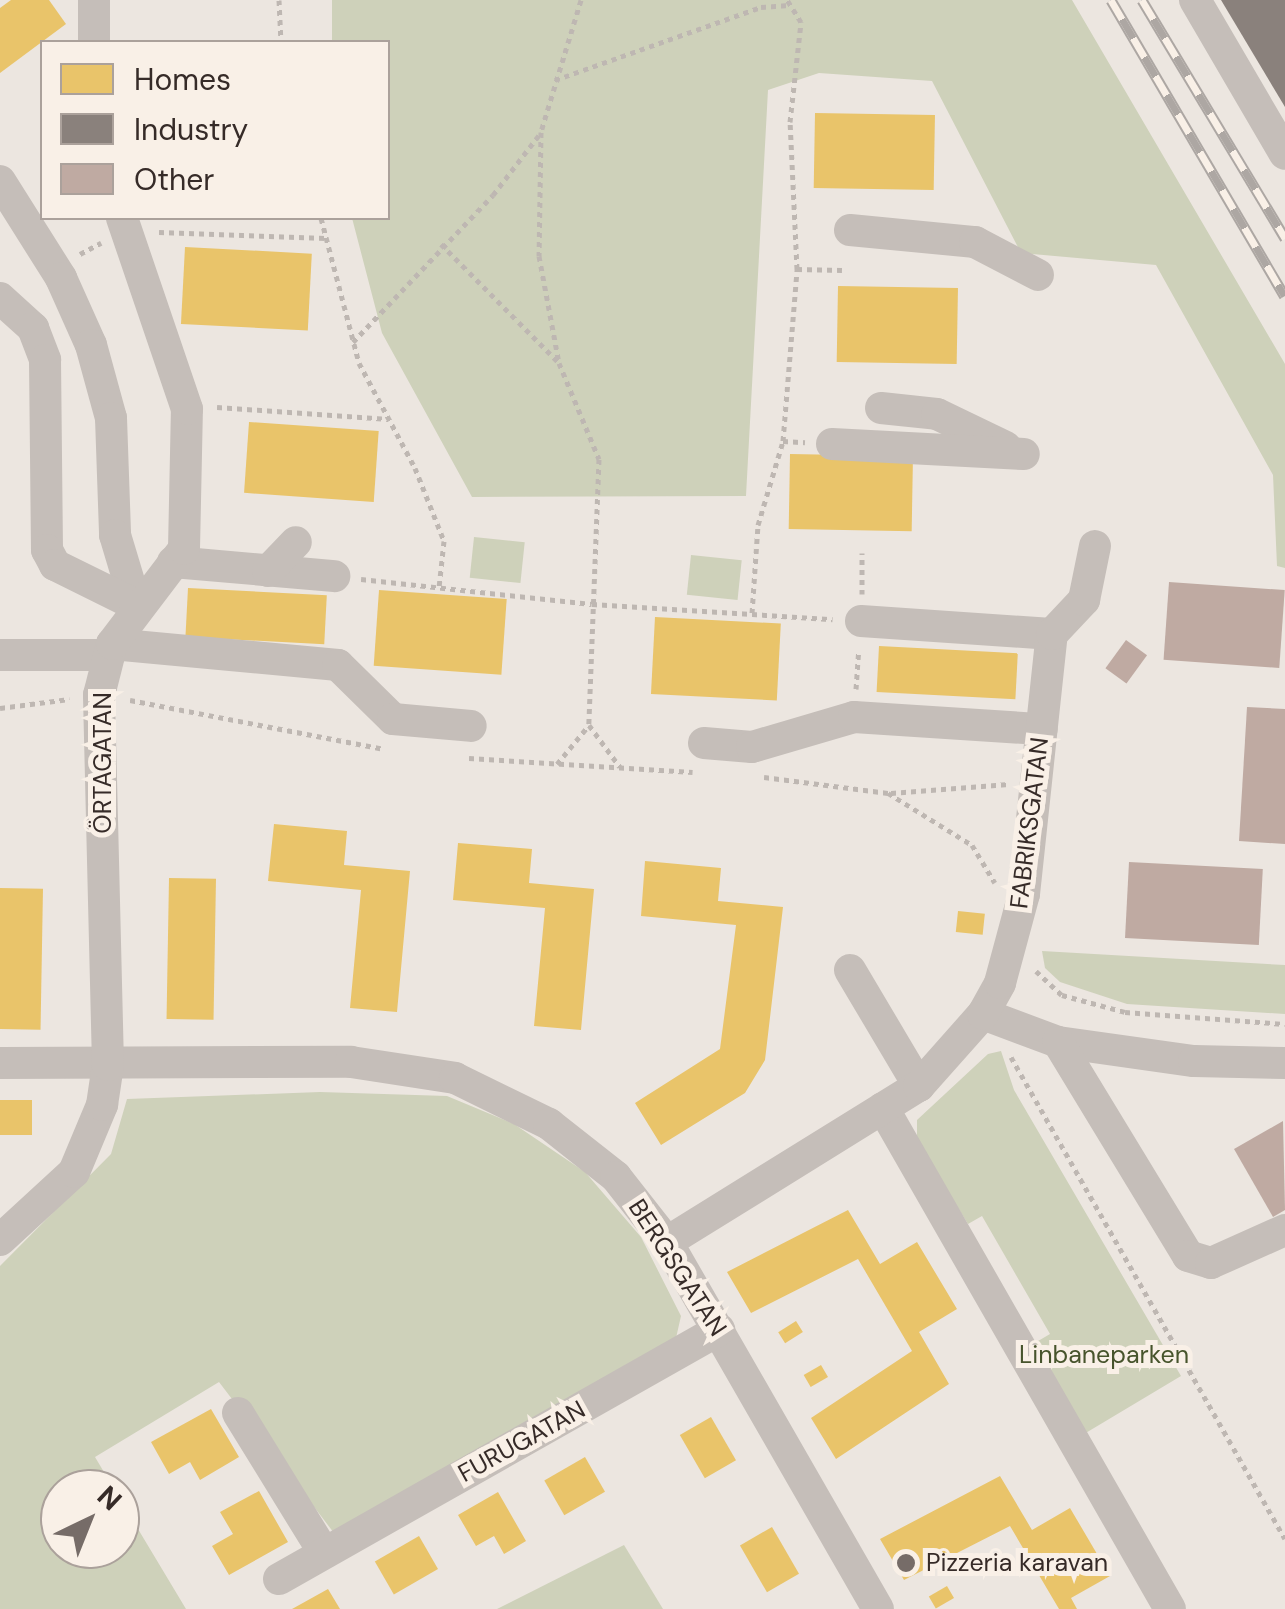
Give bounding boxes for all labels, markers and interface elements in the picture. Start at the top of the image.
legend [40,40,390,220]
text: Homes [134,60,231,99]
text: Industry [134,110,248,149]
text: Other [134,160,214,199]
street label: ÖRTAGATAN [88,692,118,834]
street label: FABRIKSGATAN [1005,736,1055,910]
street label: BERGSGATAN [622,1194,732,1342]
park label: Linbaneparken [1019,1340,1189,1370]
street label: FURUGATAN [453,1395,591,1489]
north arrow [40,1469,140,1569]
text: N [89,1478,130,1519]
place label: Pizzeria karavan [926,1548,1108,1578]
marker: Pizzeria karavan [895,1552,917,1574]

